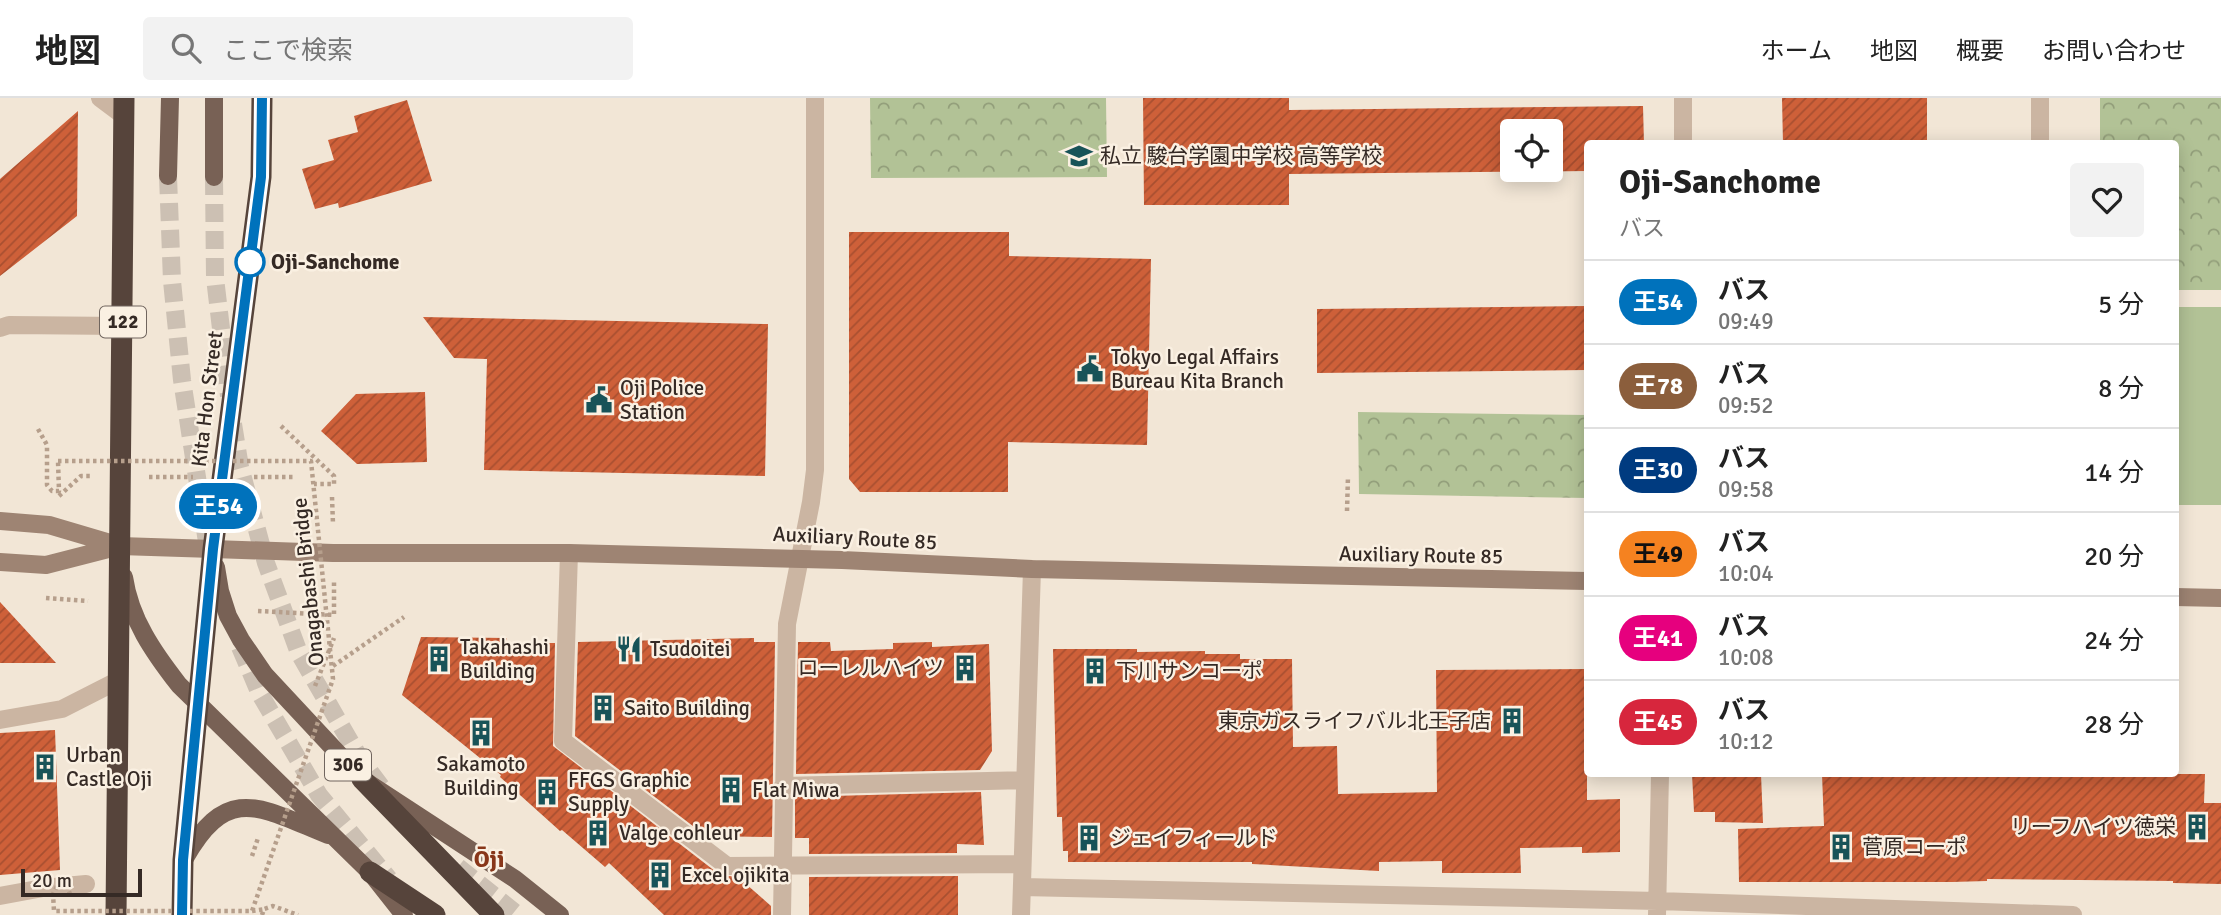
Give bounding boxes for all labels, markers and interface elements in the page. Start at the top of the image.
search box [143,17,633,80]
icon: search [167,29,205,67]
text: 地図 [35,31,101,72]
text: ここで検索 [223,35,353,67]
text: ホーム [1761,36,1832,66]
text: 地図 [1870,36,1918,66]
text: 概要 [1956,36,2004,66]
text: お問い合わせ [2042,36,2186,66]
map controls [1500,119,1563,182]
button: locate [1500,119,1563,182]
school or university icon: 私立 駿台学園中学校 高等学校 [1064,141,1094,171]
place label: 私立 駿台学園中学校 高等学校 [1100,143,1382,169]
text: Oji-Sanchome [1619,162,1821,203]
button: heart [2070,163,2144,237]
text: バス [1619,214,1665,243]
marker: Oji-Sanchome [235,247,265,277]
place label: Oji-Sanchome [271,249,399,275]
text: バス [1718,275,1770,307]
text: 王54 [1633,287,1683,317]
text: 5 分 [2098,289,2144,321]
road number: 122 [100,306,146,338]
text: 09:49 [1718,307,1774,336]
street label: Kita Hon Street [186,330,228,468]
place label: Tokyo Legal Affairs Bureau Kita Branch [1111,344,1284,394]
public building icon: Tokyo Legal Affairs Bureau Kita Branch [1075,354,1105,384]
text: バス [1718,359,1770,391]
text: 王78 [1633,371,1683,401]
text: 8 分 [2098,373,2144,405]
place label: Oji Police Station [620,375,704,425]
public building icon: Oji Police Station [584,385,614,415]
text: 09:52 [1718,391,1774,420]
text: バス [1718,443,1770,475]
text: 王30 [1633,455,1683,485]
text: 14 分 [2084,457,2144,489]
text: 09:58 [1718,475,1774,504]
line badge: 王54 [178,483,258,529]
text: 王54 [193,491,243,521]
street label: Onagabashi Bridge [286,497,330,667]
street label: Auxiliary Route 85 [772,521,938,555]
text: バス [1718,527,1770,559]
text: 王49 [1633,539,1683,569]
street label: Auxiliary Route 85 [1339,541,1503,569]
text: 20 分 [2084,541,2144,573]
text: 10:04 [1718,559,1774,588]
text: バス [1718,611,1770,643]
text: 王41 [1633,623,1683,653]
text: 24 分 [2084,625,2144,657]
place label: Takahashi Building [460,634,549,684]
restaurant icon: Tsudoitei [614,634,644,664]
place label: Tsudoitei [650,636,730,662]
text: 10:08 [1718,643,1774,672]
building icon: Takahashi Building [424,644,454,674]
building icon: ローレルハイツ [950,653,980,683]
place label: ローレルハイツ [797,655,944,681]
building icon: 下川サンコーポ [1080,656,1110,686]
place label: 下川サンコーポ [1116,658,1263,684]
building icon: Saito Building [588,693,618,723]
place label: Saito Building [624,695,750,721]
text: バス [1718,695,1770,727]
building icon: 東京ガスライフバル北王子店 [1497,706,1527,736]
text: 王45 [1633,707,1683,737]
place label: 東京ガスライフバル北王子店 [1218,708,1491,734]
text: 28 分 [2084,709,2144,741]
building icon: Sakamoto Building [466,718,496,748]
text: 10:12 [1718,727,1774,756]
place label: Urban Castle Oji [66,742,152,792]
road number: 306 [325,750,371,780]
place label: Sakamoto Building [436,751,526,801]
building icon: Urban Castle Oji [30,752,60,782]
place label: FFGS Graphic Supply [568,767,690,817]
building icon: Flat Miwa [716,775,746,805]
building icon: FFGS Graphic Supply [532,777,562,807]
place label: Flat Miwa [752,777,840,803]
building icon: リーフハイツ徳栄 [2182,812,2212,842]
place label: リーフハイツ徳栄 [2010,814,2176,840]
building icon: Valge cohleur [583,818,613,848]
place label: Valge cohleur [619,820,741,846]
building icon: ジェイフィールド [1074,823,1104,853]
place label: ジェイフィールド [1110,825,1278,851]
building icon: 菅原コーポ [1826,832,1856,862]
place label: 菅原コーポ [1862,834,1967,860]
district label: Ōji [474,844,504,874]
building icon: Excel ojikita [645,860,675,890]
place label: Excel ojikita [681,862,790,888]
scale bar [21,866,142,898]
text: 20 m [32,869,72,893]

